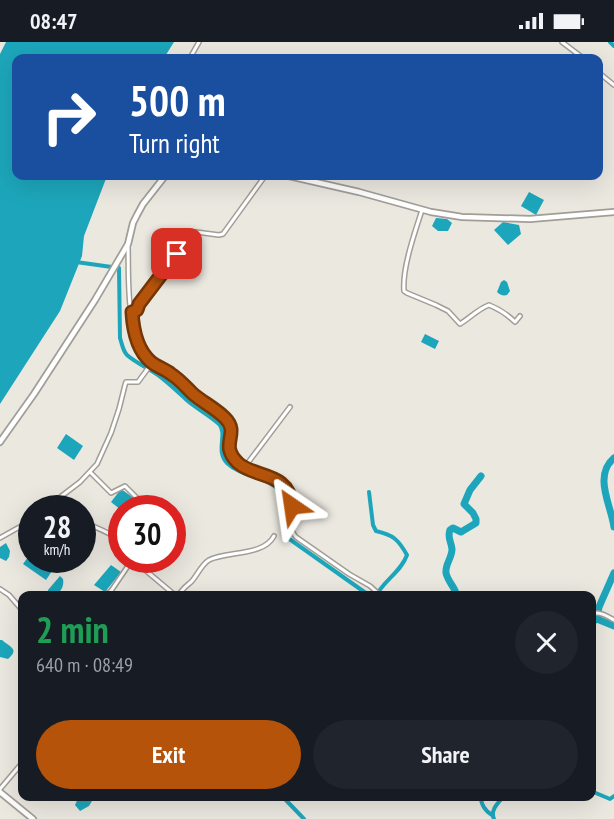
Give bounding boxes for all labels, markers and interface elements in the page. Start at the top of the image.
text: 08:47 [30,7,78,35]
text: 500 m [129,73,226,128]
icon: right [30,78,108,156]
text: Turn right [129,126,220,160]
pin [151,228,202,279]
icon: arrive [160,237,193,270]
position arrow [260,474,324,538]
speed limit sign: 30 [108,495,186,573]
text: 28 [43,507,71,546]
text: km/h [44,540,70,559]
text: 2 min [36,606,109,653]
button: close [515,611,578,674]
text: 640 m · 08:49 [36,652,133,678]
button: Exit [36,720,301,789]
button: Share [313,720,578,789]

